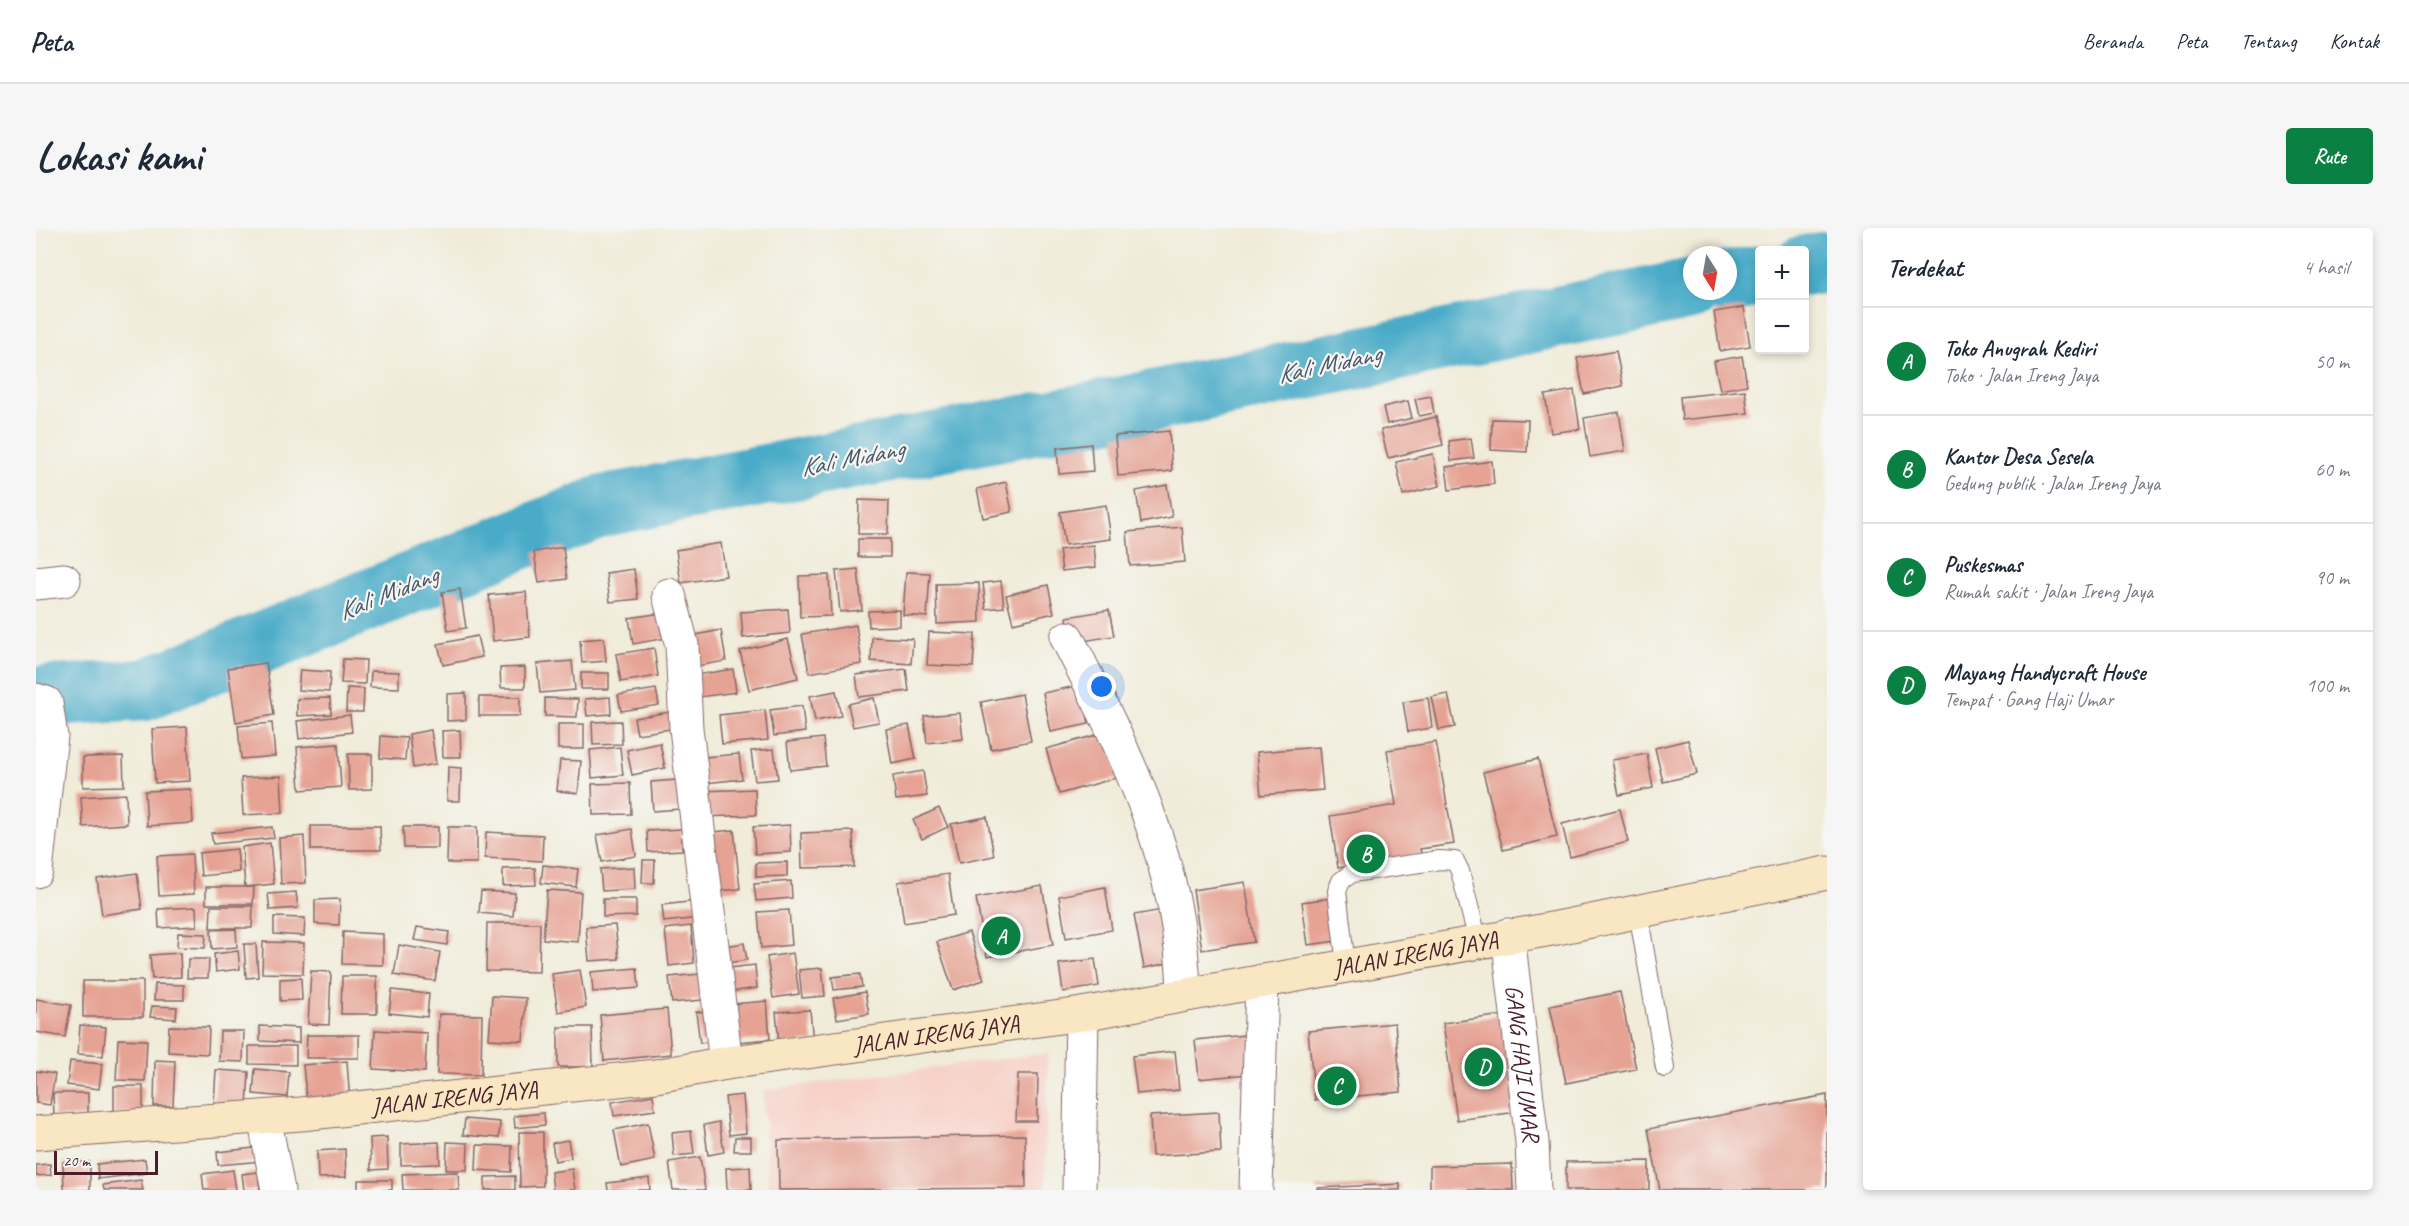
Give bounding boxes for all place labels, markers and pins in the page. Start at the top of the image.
pin: B [1346,832,1386,876]
pin: A [982,914,1020,958]
pin: D [1464,1044,1504,1090]
pin: C [1318,1064,1356,1108]

